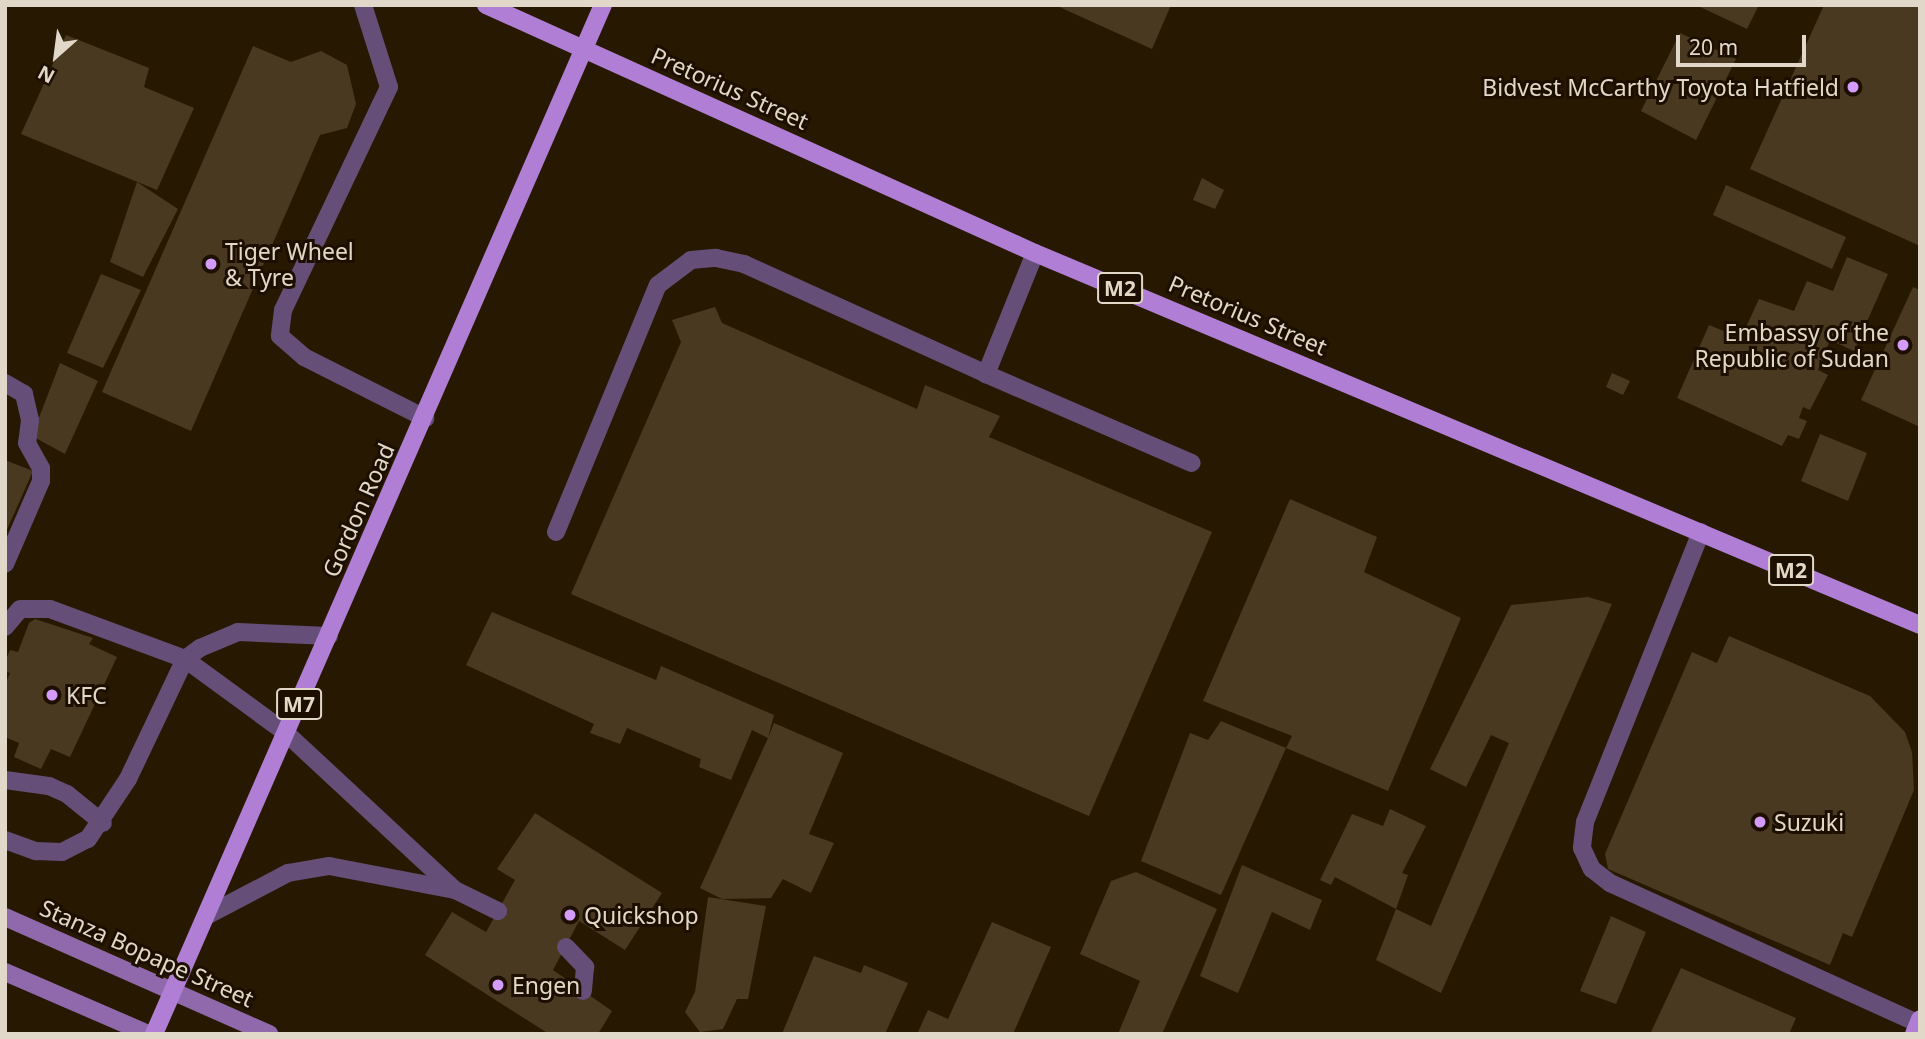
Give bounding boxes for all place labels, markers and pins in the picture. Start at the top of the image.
place label: Bidvest McCarthy Toyota Hatfield [1482,73,1839,101]
marker: Bidvest McCarthy Toyota Hatfield [1845,79,1861,95]
place label: Tiger Wheel & Tyre [225,237,354,291]
marker: Tiger Wheel & Tyre [203,256,219,272]
place label: Embassy of the Republic of Sudan [1694,318,1889,372]
marker: Embassy of the Republic of Sudan [1895,337,1911,353]
place label: KFC [66,681,107,709]
marker: KFC [44,687,60,703]
place label: Suzuki [1774,808,1844,836]
marker: Suzuki [1752,814,1768,830]
place label: Quickshop [584,901,699,929]
marker: Quickshop [562,907,578,923]
place label: Engen [512,971,580,999]
marker: Engen [490,977,506,993]

